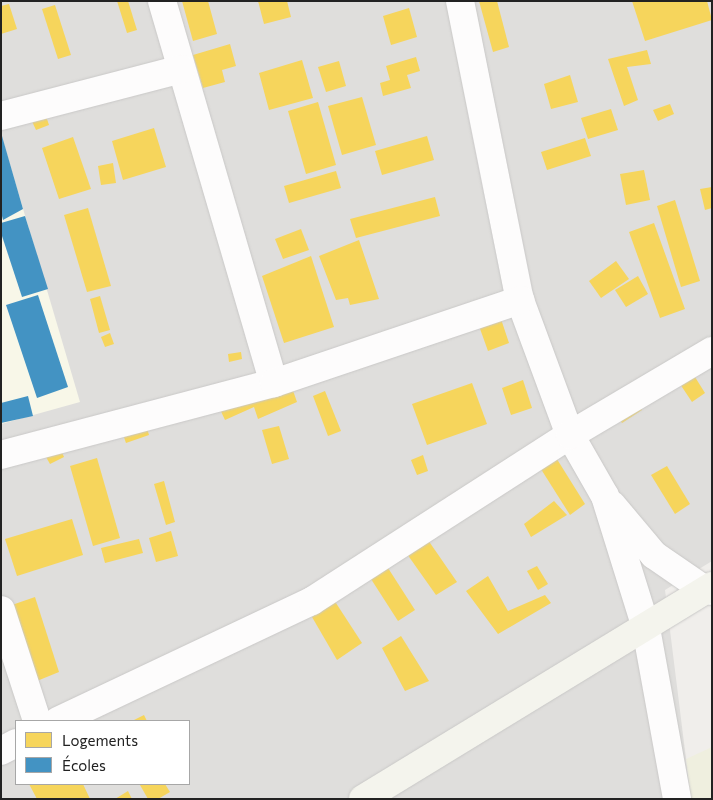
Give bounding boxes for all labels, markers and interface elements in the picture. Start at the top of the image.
legend [15,720,190,785]
text: Logements [62,731,138,749]
text: Écoles [62,756,106,774]

